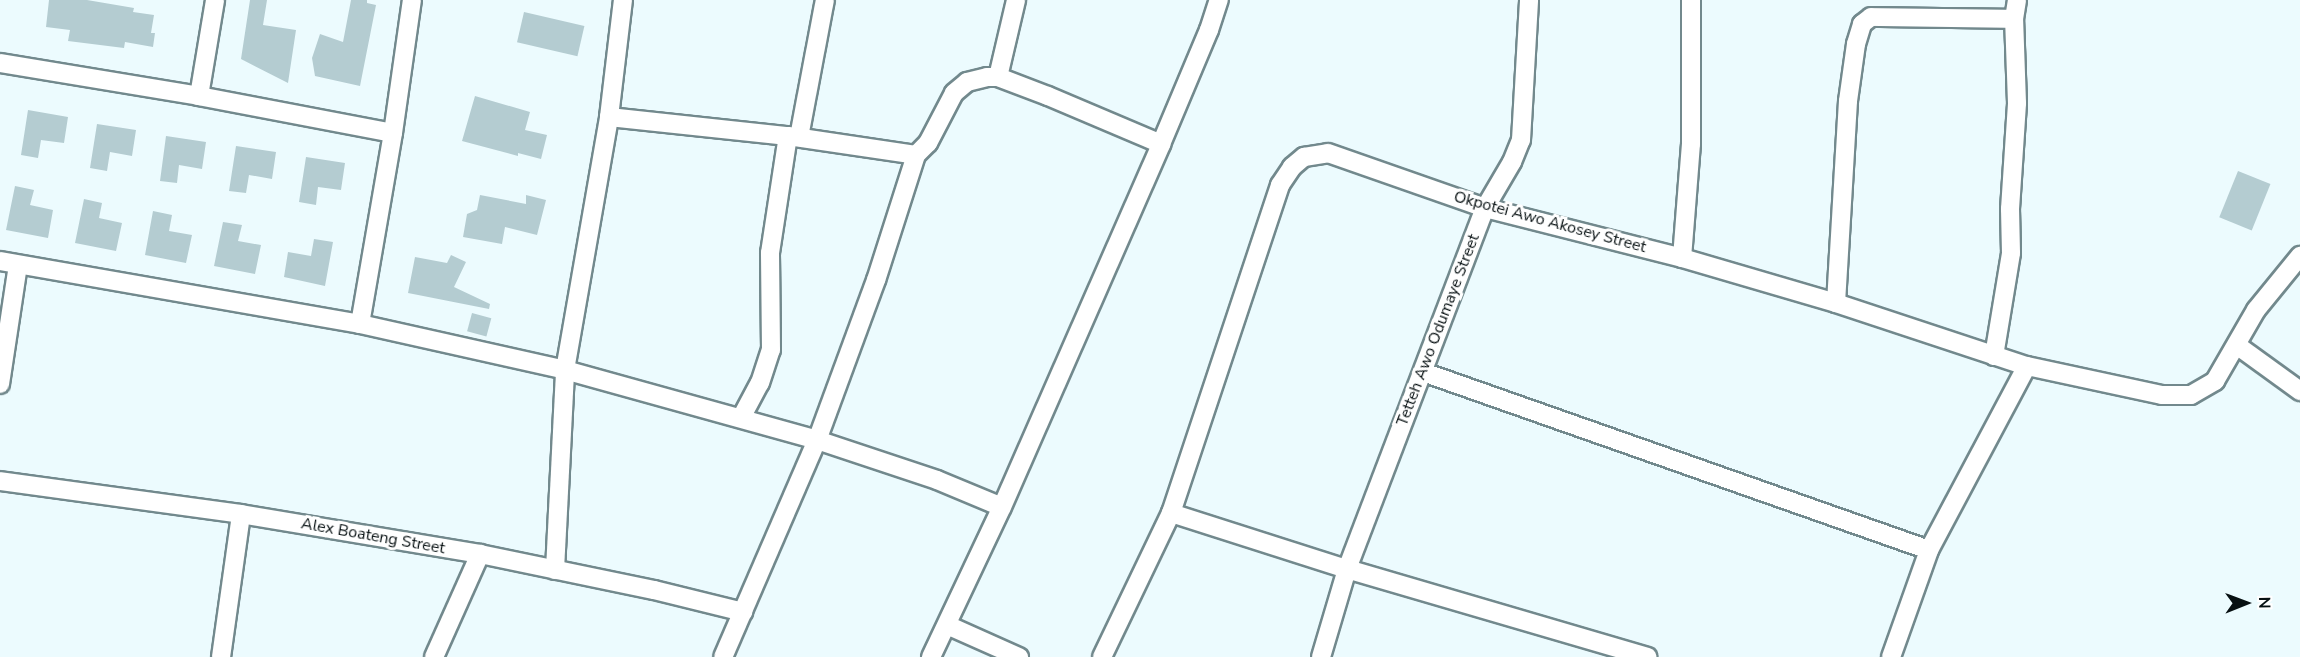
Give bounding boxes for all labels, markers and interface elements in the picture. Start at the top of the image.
street label: Okpotei Awo Akosey Street [1452,187,1648,257]
street label: Tetteh Awo Odumaye Street [1392,231,1484,429]
street label: Alex Boateng Street [300,514,446,558]
north arrow [2216,573,2276,633]
text: N [2253,597,2275,609]

